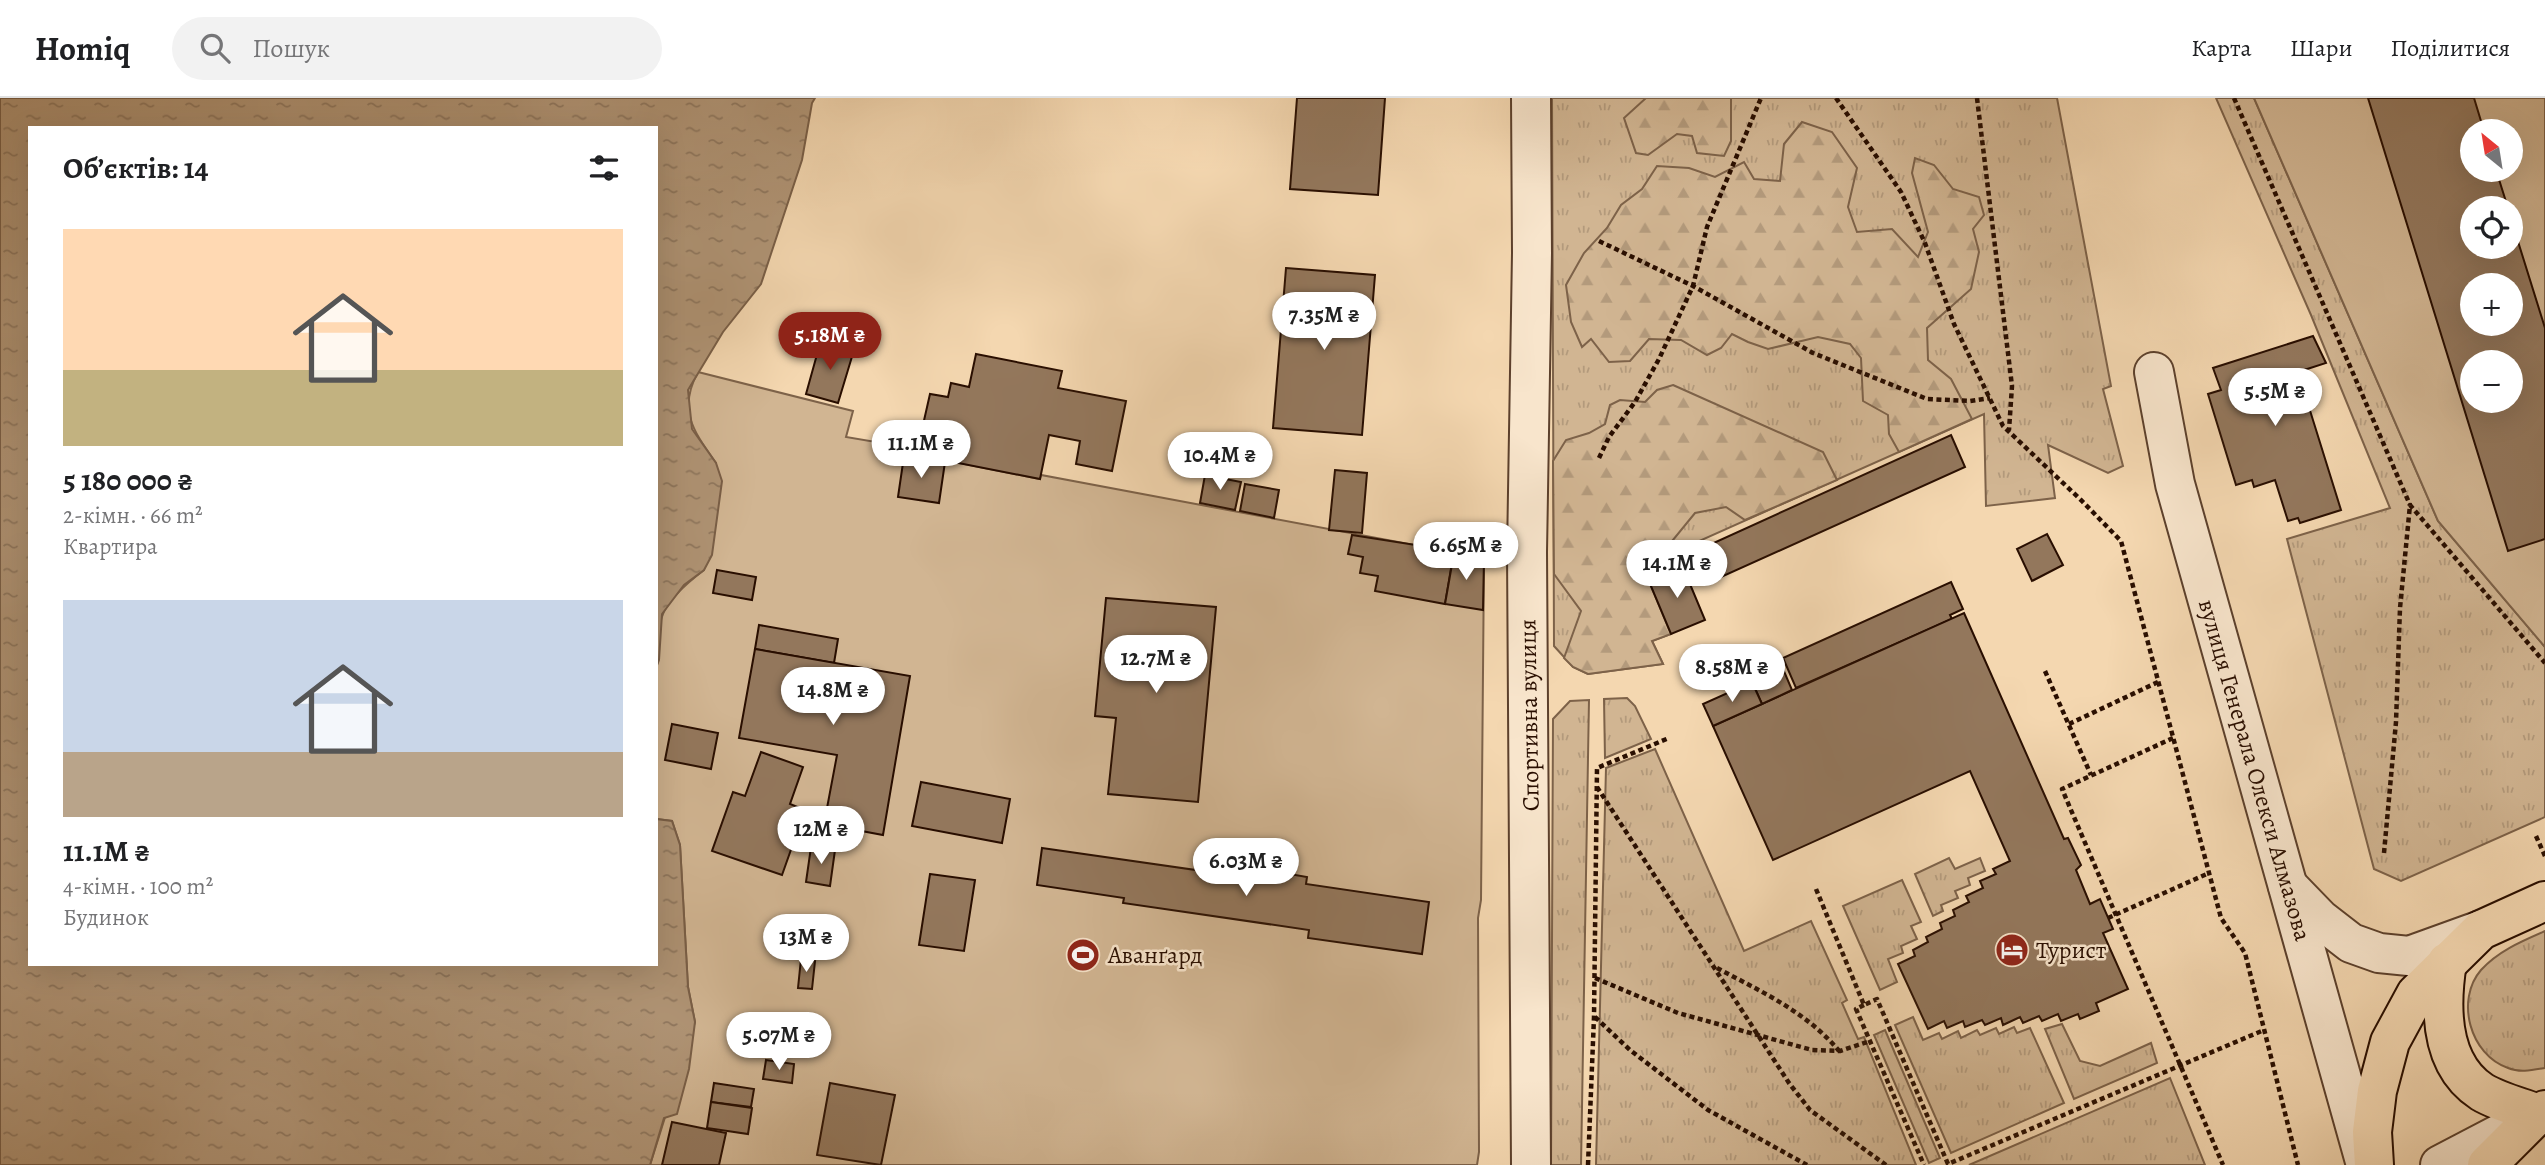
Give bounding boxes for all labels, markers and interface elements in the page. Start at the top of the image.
search box [172,17,662,80]
text: Homiq [35,26,130,71]
icon: search [196,29,234,67]
text: Пошук [252,31,330,66]
text: Карта [2191,32,2252,64]
text: Шари [2290,32,2353,64]
text: Поділитися [2391,32,2510,64]
north arrow [2460,119,2524,182]
map controls [2460,119,2523,413]
text: Об’єктів: 14 [63,148,209,188]
icon: filters [585,149,623,187]
button: locate [2460,196,2523,259]
button: + [2460,273,2523,336]
icon: home [280,275,406,401]
pin: 7.35M ₴ [1259,292,1389,352]
text: 7.35M ₴ [1288,299,1360,330]
pin: 5.18M ₴ [765,313,895,372]
text: 5.18M ₴ [794,319,866,350]
button: − [2460,350,2523,413]
pin: 5.5M ₴ [2218,368,2332,428]
text: 5.5M ₴ [2244,375,2306,406]
pin: 11.1M ₴ [856,420,986,480]
text: 11.1M ₴ [888,427,954,458]
pin: 10.4M ₴ [1155,432,1285,492]
text: 10.4M ₴ [1184,439,1256,470]
text: 5 180 000 ₴ [63,460,193,500]
text: 2-кімн. · 66 m² [63,500,203,531]
pin: 6.65M ₴ [1401,522,1531,582]
text: 6.65M ₴ [1429,529,1503,560]
text: Квартира [63,531,158,562]
pin: 14.1M ₴ [1612,540,1742,600]
text: 14.1M ₴ [1642,547,1712,578]
street label: вулиця Генерала Олекси Алмазова [2191,595,2319,945]
street label: Спортивна вулиця [1511,619,1547,811]
pin: 12.7M ₴ [1091,636,1221,695]
text: 12.7M ₴ [1120,642,1192,673]
pin: 8.58M ₴ [1667,644,1797,704]
icon: home [280,646,406,772]
text: 8.58M ₴ [1695,651,1769,682]
pin: 14.8M ₴ [768,668,898,727]
text: 14.8M ₴ [797,674,869,705]
pin: 12M ₴ [772,806,870,866]
text: 12M ₴ [793,813,849,844]
text: 11.1M ₴ [63,831,150,871]
pin: 6.03M ₴ [1181,838,1311,898]
text: 6.03M ₴ [1209,845,1283,876]
text: 4-кімн. · 100 m² [63,871,213,902]
text: Будинок [63,902,149,933]
pin: 13M ₴ [757,914,855,974]
text: 13M ₴ [779,921,833,952]
hotel icon: Турист [1993,931,2031,969]
place label: Турист [2036,934,2107,966]
sports icon: Аванґард [1064,936,1102,974]
place label: Аванґард [1107,939,1203,971]
pin: 5.07M ₴ [714,1012,844,1072]
text: 5.07M ₴ [742,1019,816,1050]

